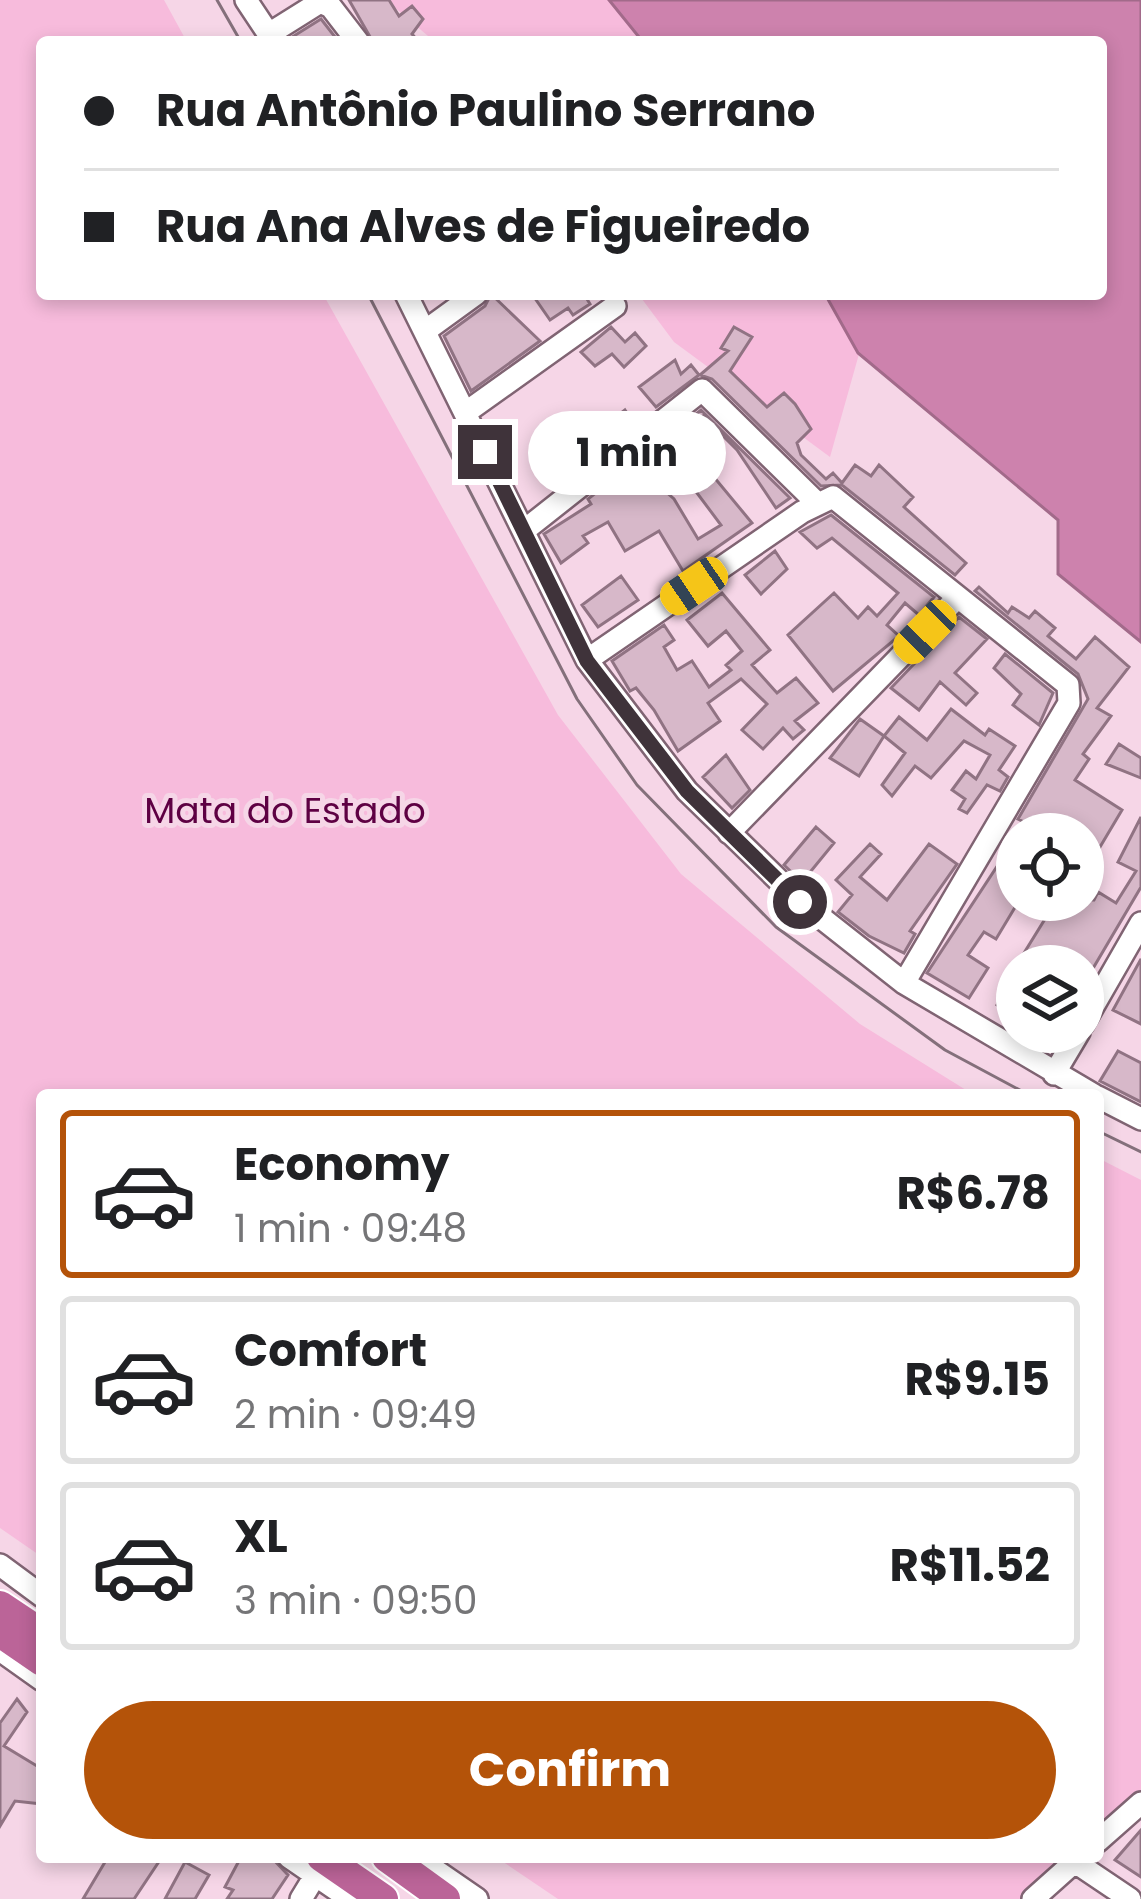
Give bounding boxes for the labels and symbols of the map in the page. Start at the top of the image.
callout: 1 min [527,410,725,494]
route end [458,425,512,479]
car [654,551,734,621]
car [887,594,963,670]
park label: Mata do Estado [144,785,426,836]
route start [773,875,827,929]

